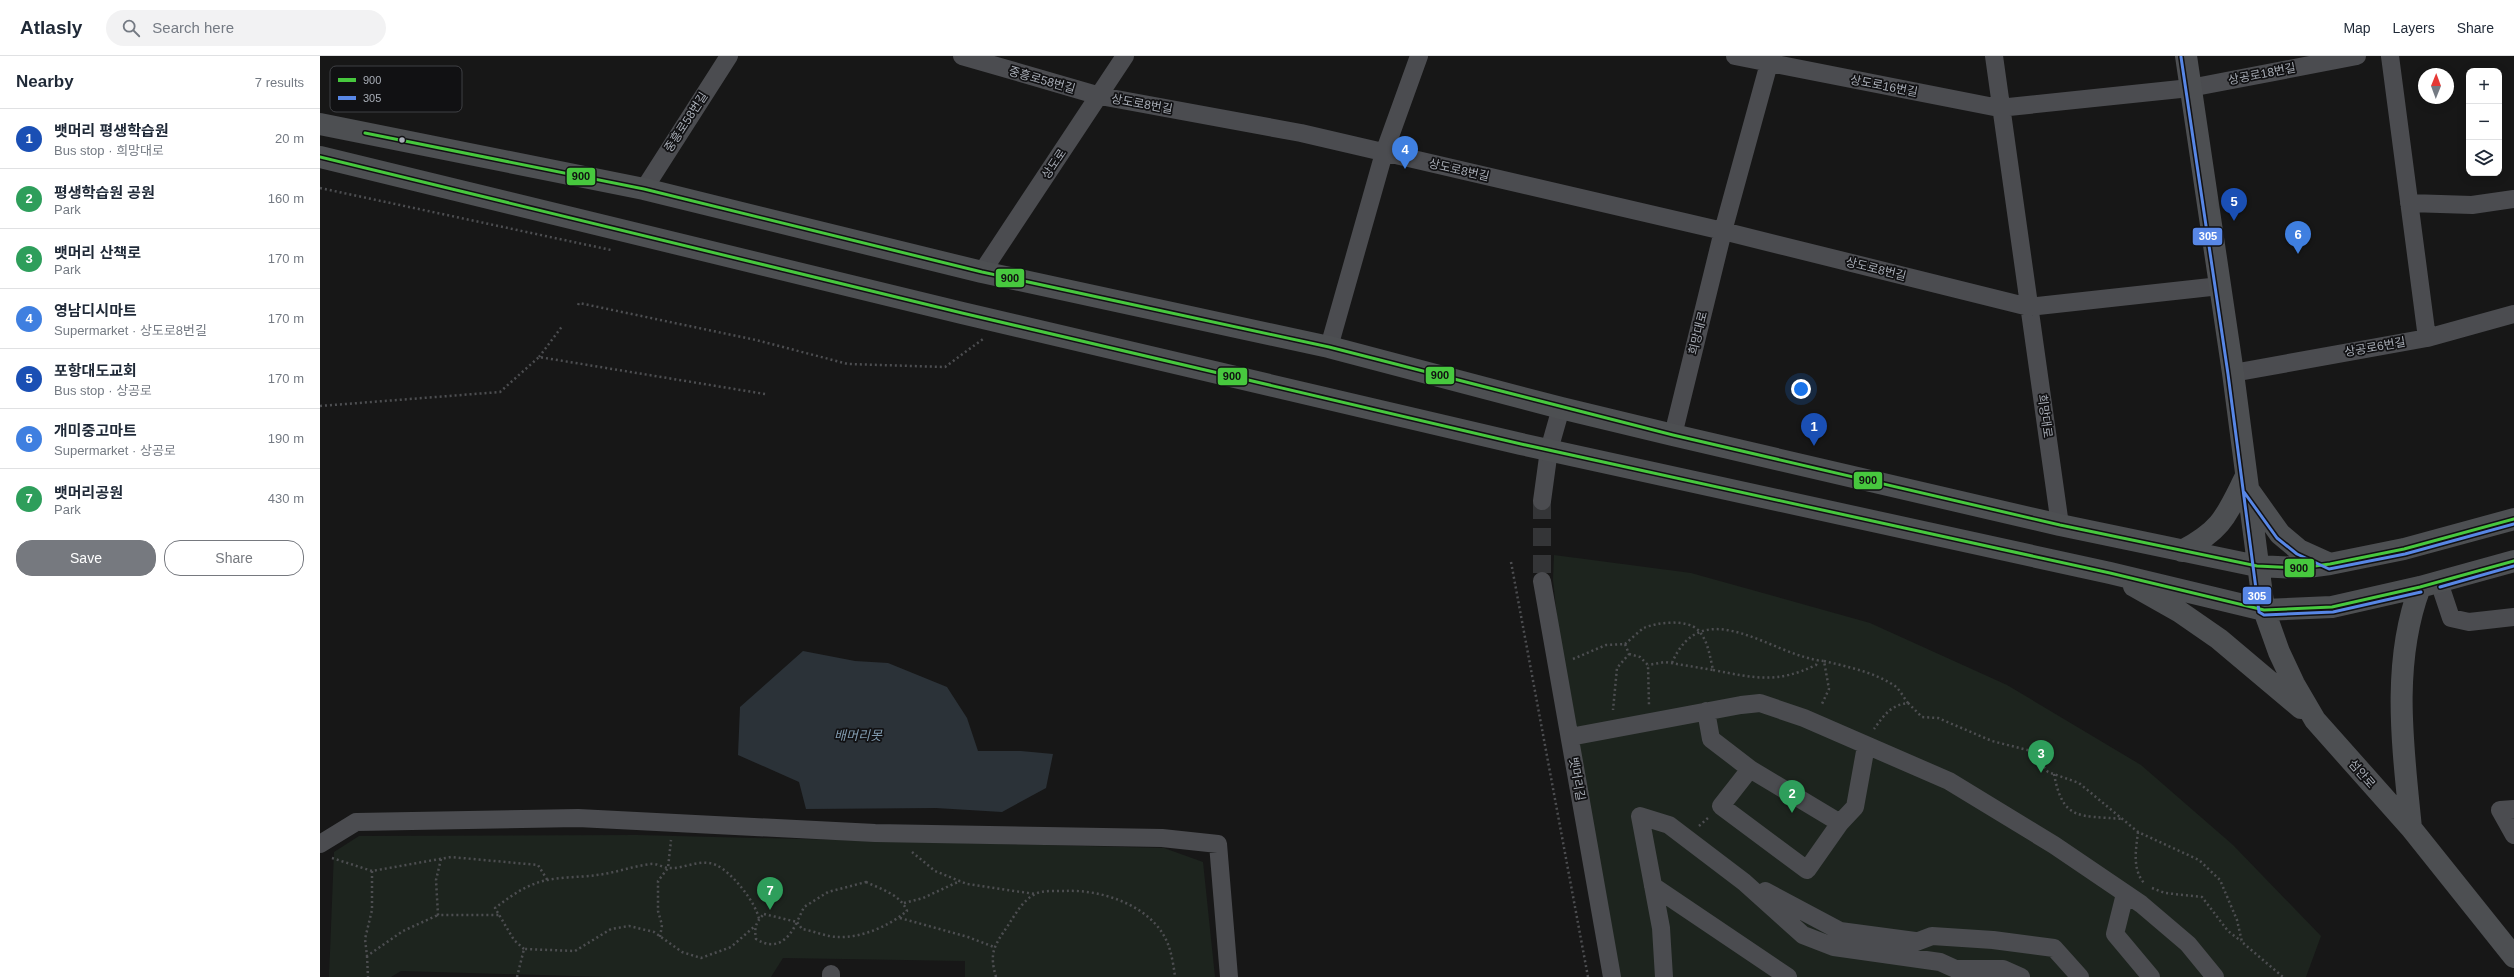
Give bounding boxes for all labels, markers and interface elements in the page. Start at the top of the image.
search box [106,10,386,46]
text: Atlasly [20,17,82,38]
icon: search [120,17,142,39]
text: Search here [152,19,234,36]
text: Map [2343,20,2371,36]
text: Layers [2393,20,2435,36]
text: Share [2457,20,2494,36]
street label: 상공로18번길 [2227,61,2297,87]
street label: 중흥로58번길 [1007,64,1077,96]
legend [330,66,462,112]
north arrow [2418,68,2454,104]
map controls [2466,68,2502,176]
button: + [2466,68,2502,104]
text: Nearby [16,72,74,91]
street label: 상도로16번길 [1849,73,1919,99]
text: 900 [363,74,381,86]
text: 7 results [255,75,304,90]
street label: 중흥로58번길 [661,89,711,155]
text: 305 [363,92,381,104]
street label: 상도로8번길 [1110,92,1174,116]
button: − [2466,104,2502,140]
text: 뱃머리 평생학습원 [54,122,169,139]
text: 1 [25,131,33,146]
text: 20 m [275,131,304,146]
unlabelled marker [397,135,407,145]
pin: 4 [1392,136,1418,169]
button: layers [2466,140,2502,176]
text: Bus stop · 희망대로 [54,143,164,158]
street label: 상도로 [1039,146,1069,182]
street label: 상도로8번길 [1427,156,1491,184]
line badge: 900 [566,167,596,186]
text: 900 [572,170,590,182]
text: 평생학습원 공원 [54,184,155,201]
pin: 5 [2221,188,2247,221]
text: 2 [25,191,33,206]
text: 160 m [268,191,304,206]
text: Park [54,202,81,217]
pin: 6 [2285,221,2311,254]
line badge: 305 [2192,227,2223,246]
text: 305 [2199,230,2217,242]
text: 뱃머리 산책로 [54,244,141,261]
text: 3 [25,251,33,266]
text: 170 m [268,251,304,266]
street label: 상도로8번길 [1844,255,1908,283]
text: Park [54,262,81,277]
line badge: 900 [995,268,1025,288]
text: 900 [1001,272,1019,284]
text: 영남디시마트 [54,302,137,319]
street label: 희망대로 [1686,310,1710,356]
text: 4 [25,311,33,326]
text: 170 m [268,311,304,326]
text: Supermarket · 상도로8번길 [54,323,207,338]
street label: 상공로6번길 [2343,335,2407,359]
text: 포항대도교회 [54,362,137,379]
line badge: 900 [1425,366,1455,385]
line badge: 900 [1217,367,1248,386]
text: 900 [1431,369,1449,381]
text: 900 [1223,370,1241,382]
text: 5 [25,371,33,386]
text: 170 m [268,371,304,386]
your location [1791,379,1811,399]
text: Bus stop · 상공로 [54,383,152,398]
street label: 희망대로 [2035,393,2055,439]
pin: 1 [1801,413,1827,446]
text: 개미중고마트 [54,422,137,439]
text: 6 [25,431,33,446]
text: 190 m [268,431,304,446]
text: Supermarket · 상공로 [54,443,176,458]
line badge: 900 [1853,471,1883,490]
text: 900 [1859,474,1877,486]
text: 뱃머리공원 [54,484,123,501]
text: 7 [25,491,33,506]
text: 430 m [268,491,304,506]
text: Park [54,502,81,517]
button: Save [16,540,156,576]
button: Share [164,540,304,576]
line badge: 900 [2284,558,2315,578]
text: 900 [2290,562,2308,574]
line badge: 305 [2242,586,2272,605]
text: 305 [2248,590,2266,602]
water label: 배머리못 [834,728,883,743]
pin: 3 [2028,740,2054,773]
street label: 뱃머리길 [1566,756,1588,802]
street label: 섬안로 [2346,757,2378,791]
pin: 2 [1779,780,1805,813]
pin: 7 [757,877,783,910]

